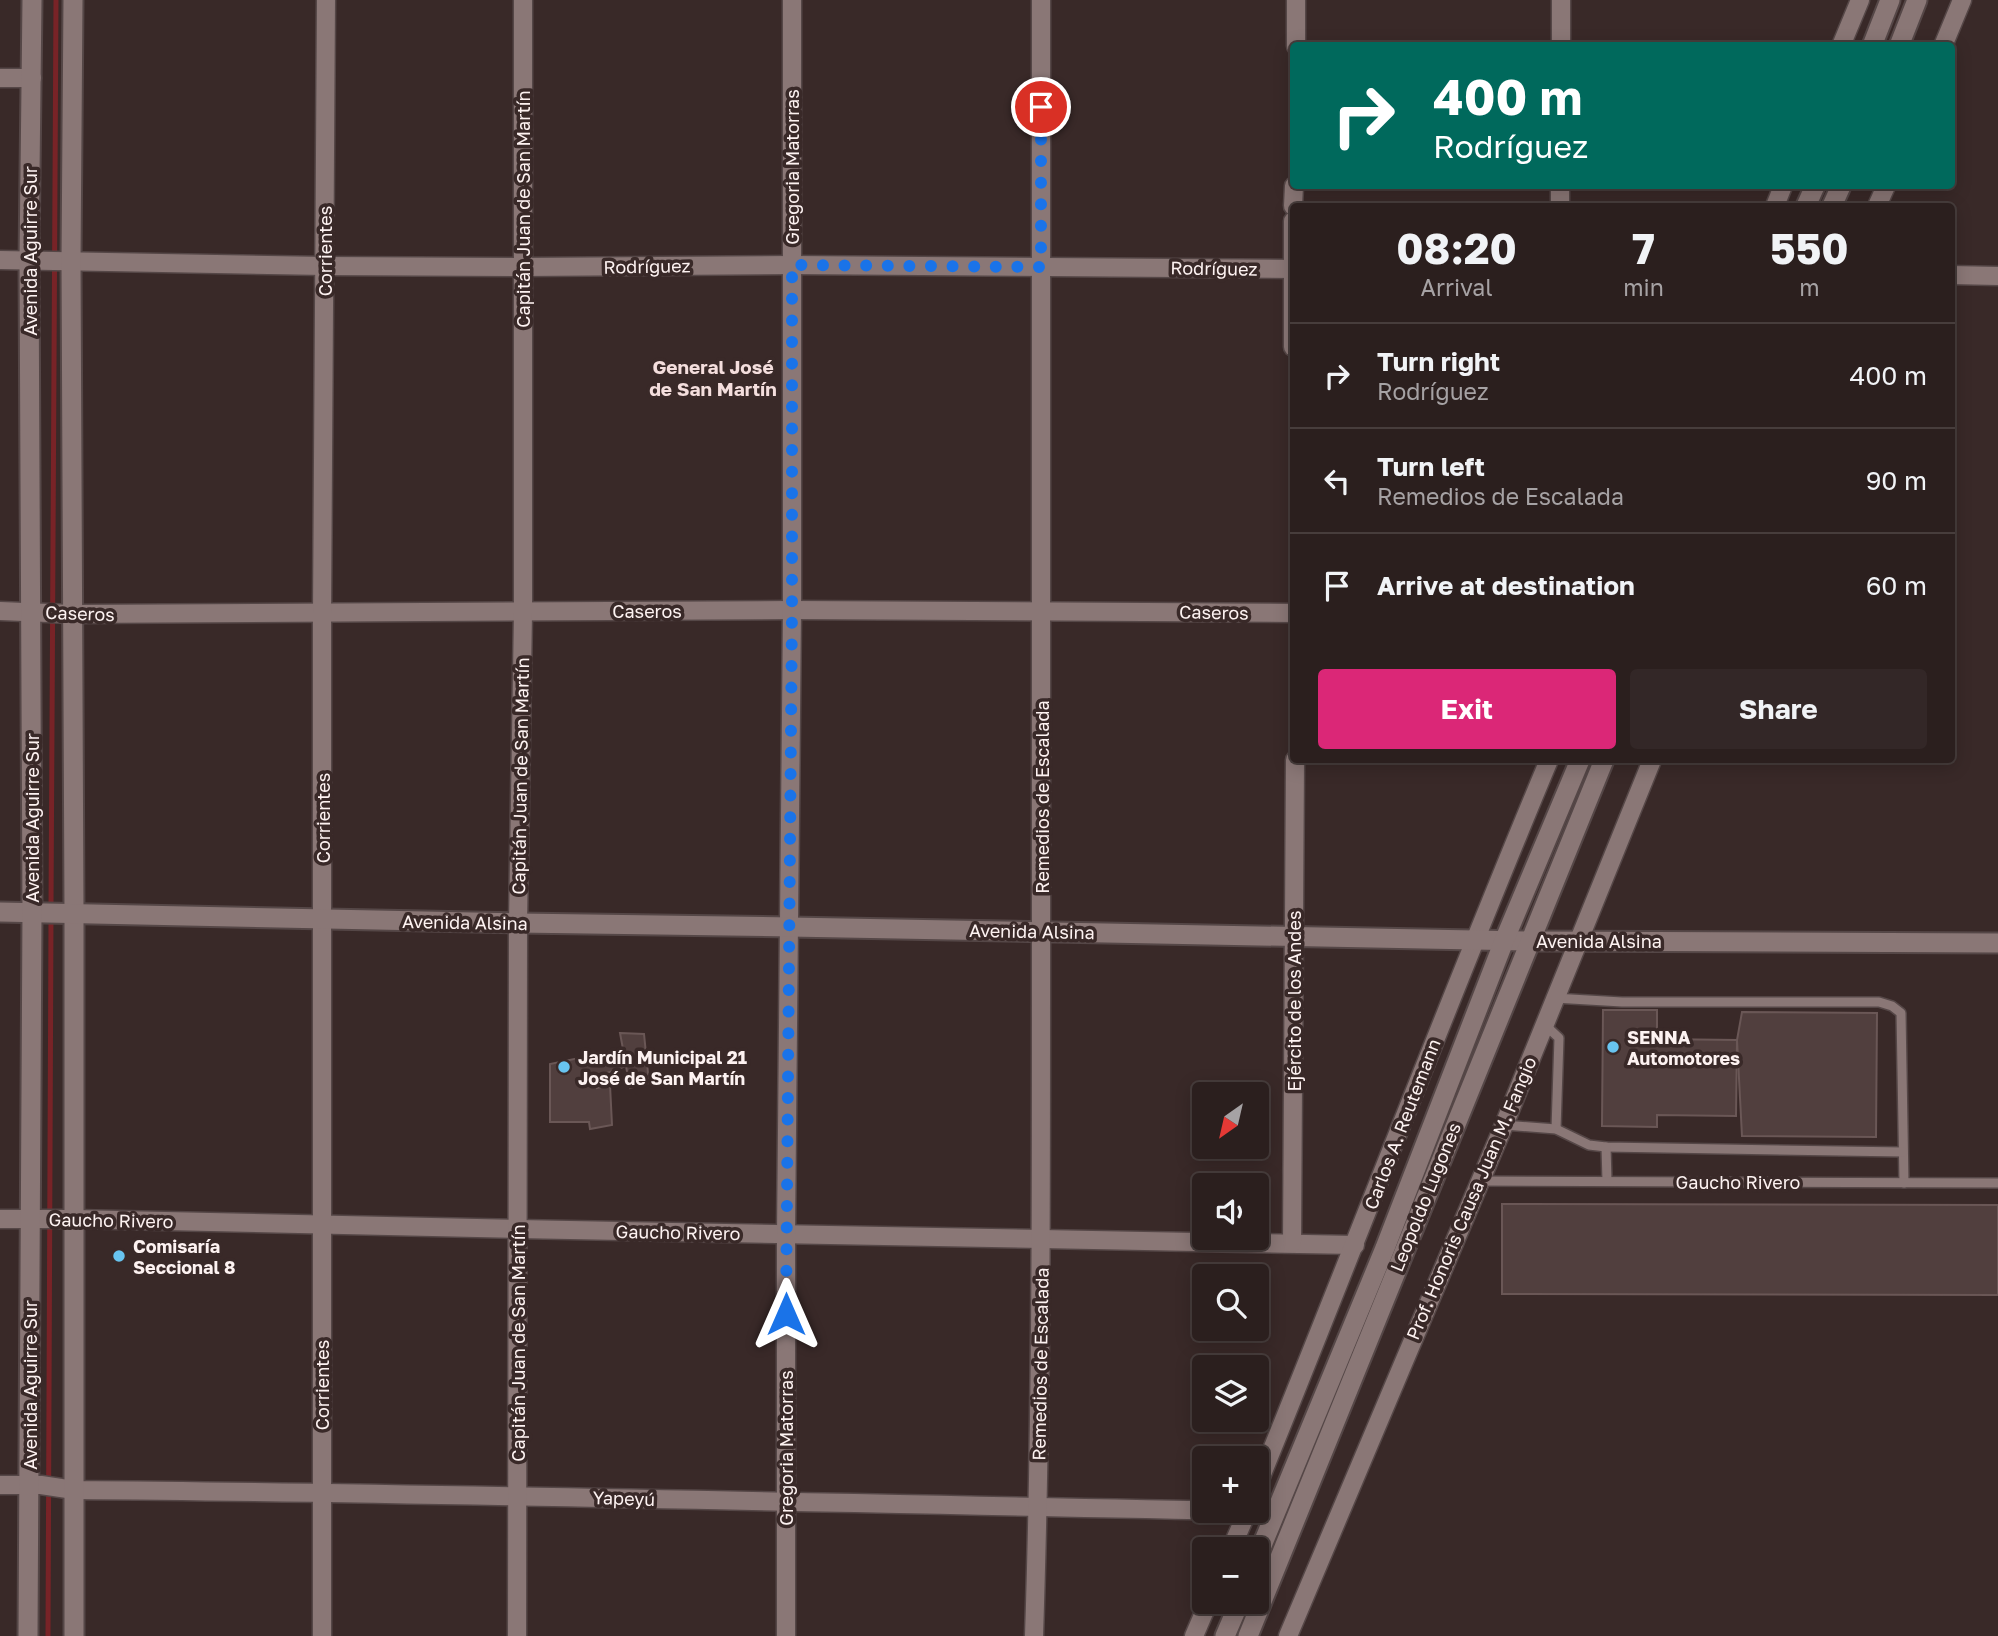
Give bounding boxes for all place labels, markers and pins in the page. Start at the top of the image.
pin [1011,77,1071,137]
place label: SENNA Automotores [1627,1026,1740,1069]
marker: SENNA Automotores [1605,1039,1621,1055]
place label: Jardín Municipal 21 José de San Martín [578,1046,747,1089]
marker: Jardín Municipal 21 José de San Martín [556,1059,572,1075]
place label: Comisaría Seccional 8 [133,1235,236,1278]
marker: Comisaría Seccional 8 [111,1248,127,1264]

